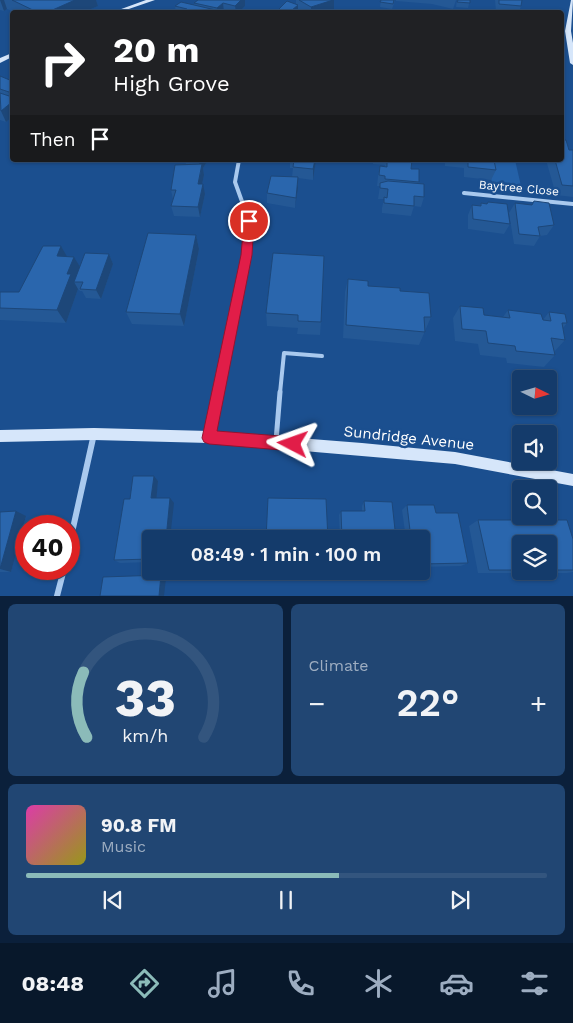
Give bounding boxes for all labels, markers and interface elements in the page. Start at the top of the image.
text: 20 m [113,29,199,71]
icon: right [30,30,95,95]
text: High Grove [113,71,230,96]
icon: arrive [86,125,114,153]
text: Then [30,128,76,151]
street label: Baytree Close [478,178,560,198]
pin [228,200,270,242]
icon: arrive [235,207,263,235]
north arrow [512,370,558,415]
map controls [512,370,557,580]
position arrow [266,417,318,469]
street label: Sundridge Avenue [343,422,475,454]
button: sound [512,425,557,470]
button: search [512,480,557,525]
speed limit sign: 40 [15,515,80,580]
button: layers [512,535,557,580]
text: 08:49 · 1 min · 100 m [191,543,381,566]
text: Climate [309,656,369,675]
text: 33 [114,668,176,729]
text: 22° [396,681,459,725]
text: − [309,687,325,720]
text: + [530,687,547,720]
text: km/h [122,725,168,746]
text: 90.8 FM [101,814,177,837]
text: Music [101,837,146,856]
icon: previous [99,886,127,914]
icon: pause [272,886,300,914]
icon: next [446,886,474,914]
icon: directions [127,966,162,1001]
icon: music [205,966,240,1001]
icon: phone [283,966,318,1001]
icon: climate [361,966,396,1001]
icon: car [439,966,474,1001]
icon: filters [517,966,552,1001]
text: 08:48 [21,971,84,996]

